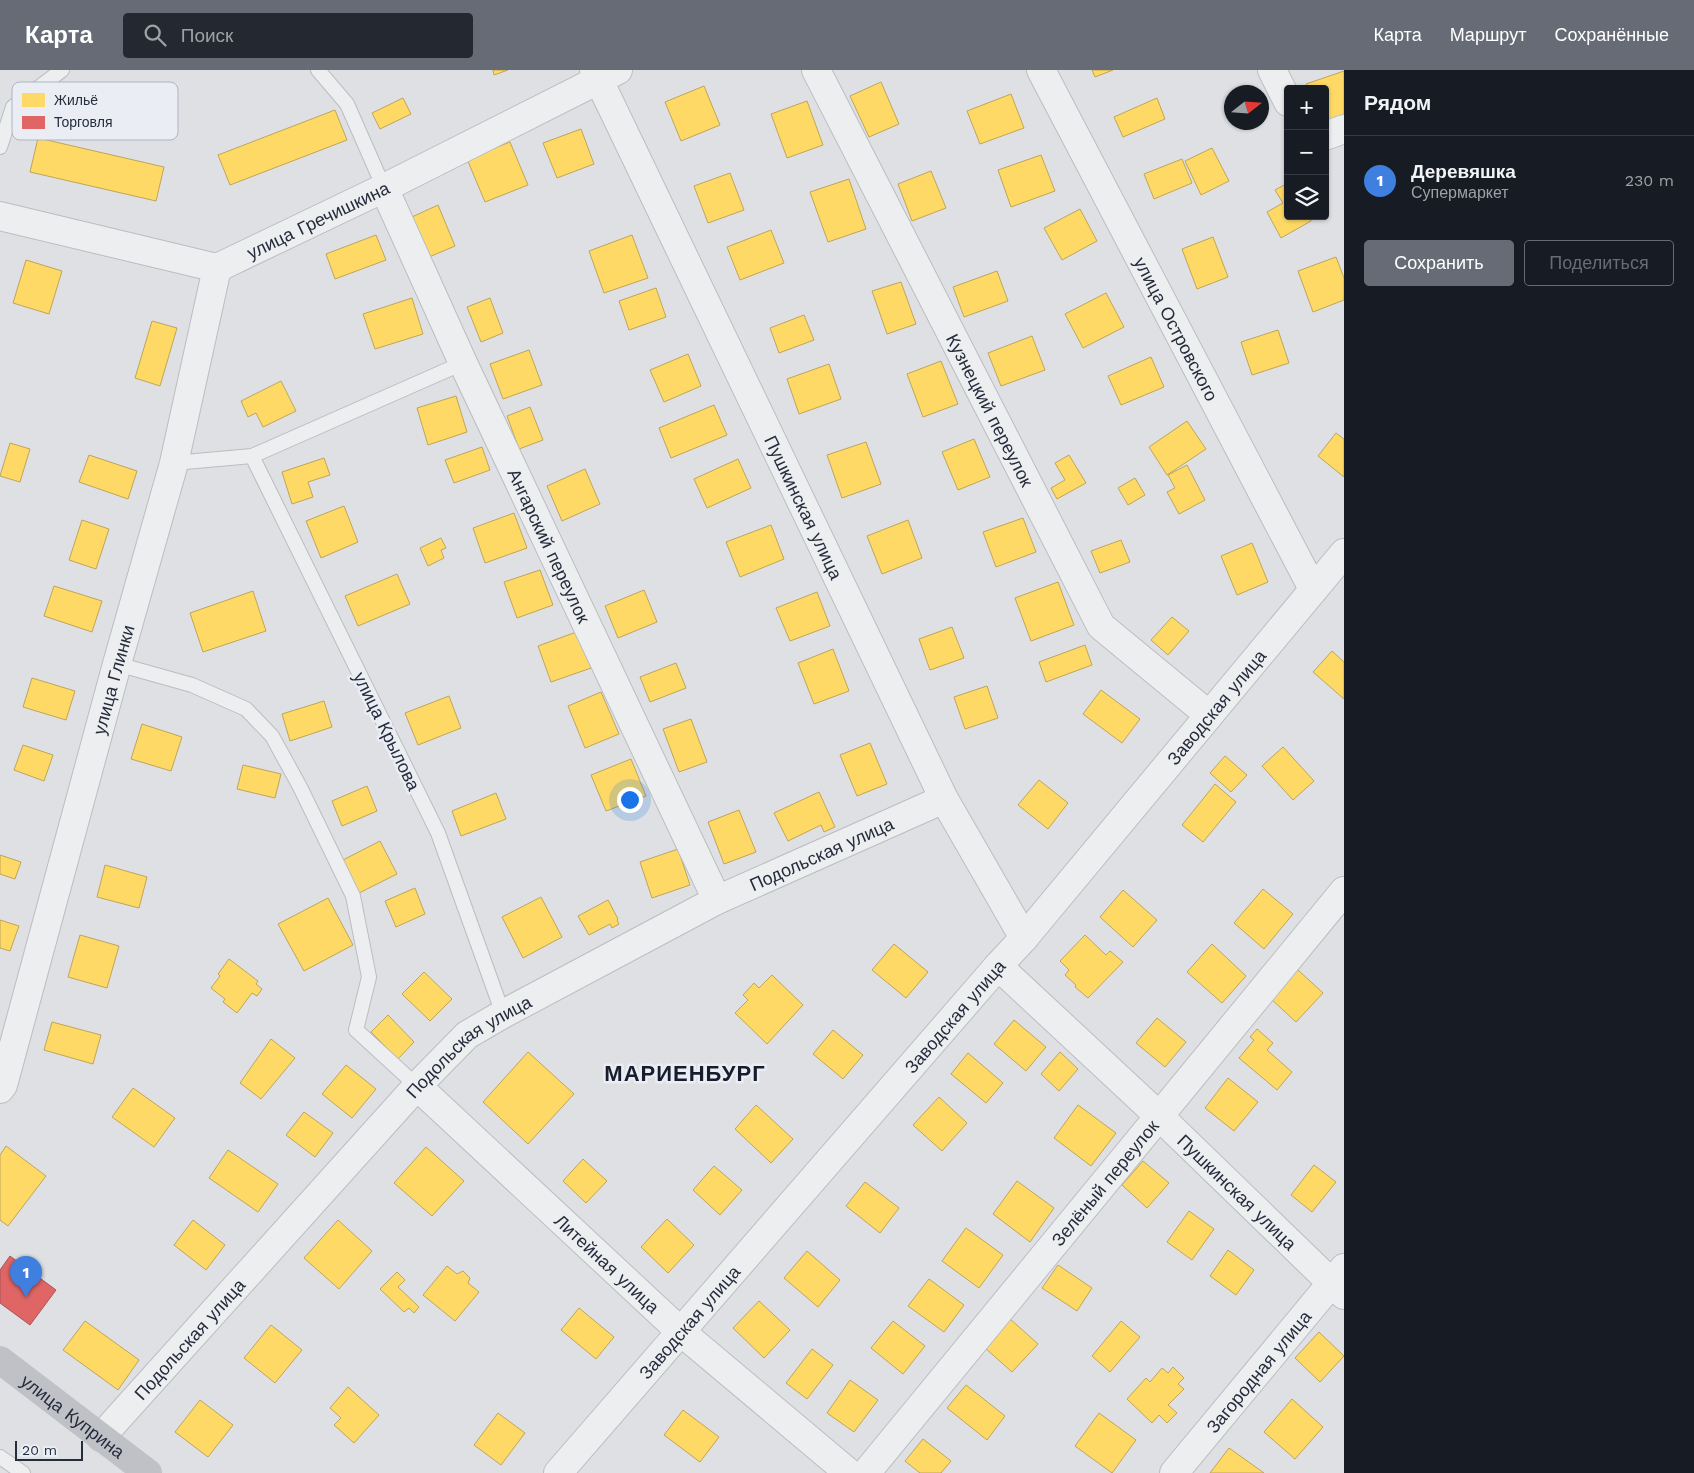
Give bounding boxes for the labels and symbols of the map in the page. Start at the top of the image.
legend [12,82,178,140]
north arrow [1224,85,1269,130]
text: Жильё [54,92,98,108]
text: Торговля [54,114,112,130]
street label: улица Гречишкина [243,176,393,263]
street label: улица Островского [1130,253,1223,404]
street label: Кузнецкий переулок [942,330,1038,490]
street label: Пушкинская улица [760,432,848,583]
street label: Ангарский переулок [504,465,595,626]
street label: улица Глинки [88,622,138,737]
street label: Заводская улица [1162,644,1271,769]
street label: улица Крылова [349,668,425,795]
your location [617,787,643,813]
street label: Подольская улица [746,812,897,895]
street label: Заводская улица [900,954,1010,1077]
street label: Подольская улица [401,990,536,1102]
district label: МАРИЕНБУРГ [604,1061,766,1086]
street label: Зелёный переулок [1047,1115,1163,1250]
street label: Пушкинская улица [1174,1130,1302,1255]
street label: Литейная улица [551,1209,665,1318]
pin: 1 [10,1256,42,1297]
street label: Заводская улица [634,1260,745,1383]
street label: Подольская улица [130,1273,250,1404]
street label: Загородная улица [1201,1305,1316,1437]
street label: улица Куприна [17,1370,130,1463]
scale bar [15,1438,82,1461]

